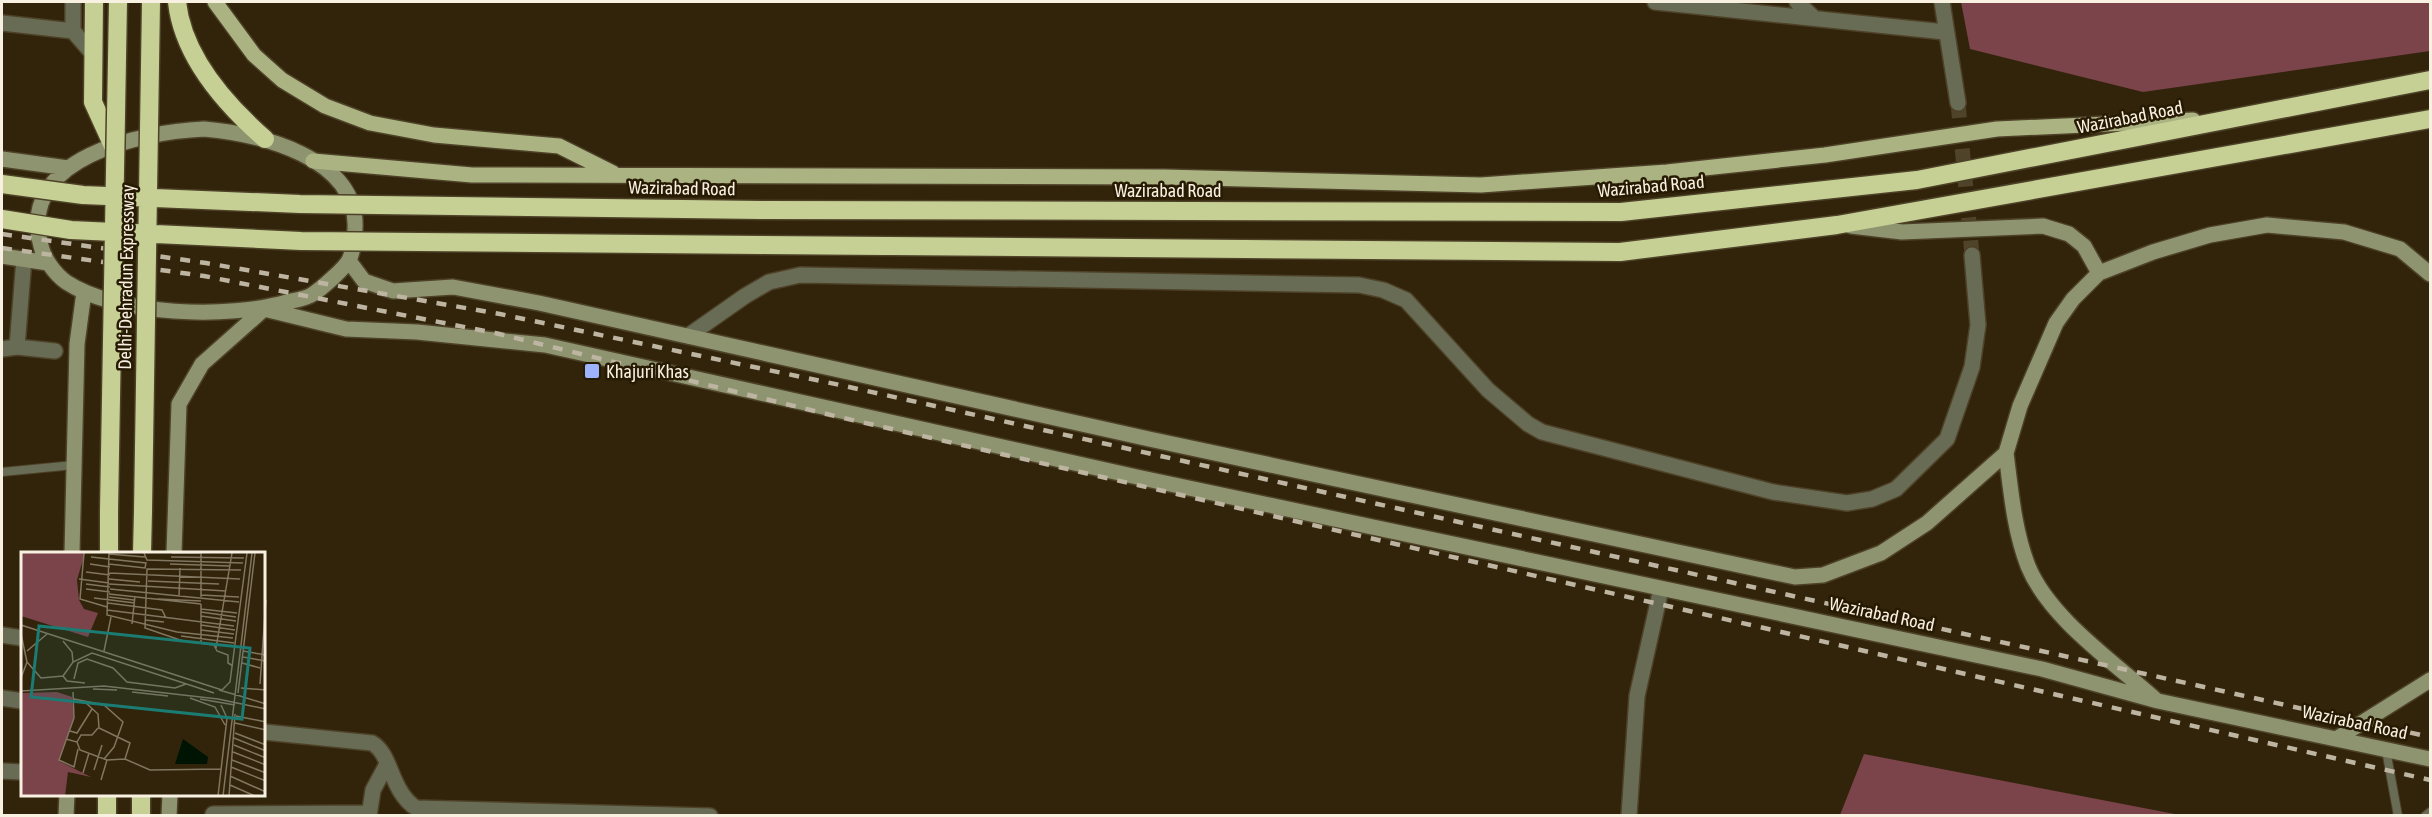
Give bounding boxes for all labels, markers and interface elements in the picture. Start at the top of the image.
street label: Wazirabad Road [2075,96,2185,138]
street label: Wazirabad Road [1597,171,1705,201]
street label: Wazirabad Road [628,177,736,199]
street label: Wazirabad Road [1114,180,1222,201]
street label: Delhi-Dehradun Expressway [114,184,138,370]
place label: Khajuri Khas [606,361,689,382]
marker: Khajuri Khas [583,362,601,380]
inset map [21,552,266,796]
street label: Wazirabad Road [1827,593,1937,635]
street label: Wazirabad Road [2300,701,2410,743]

